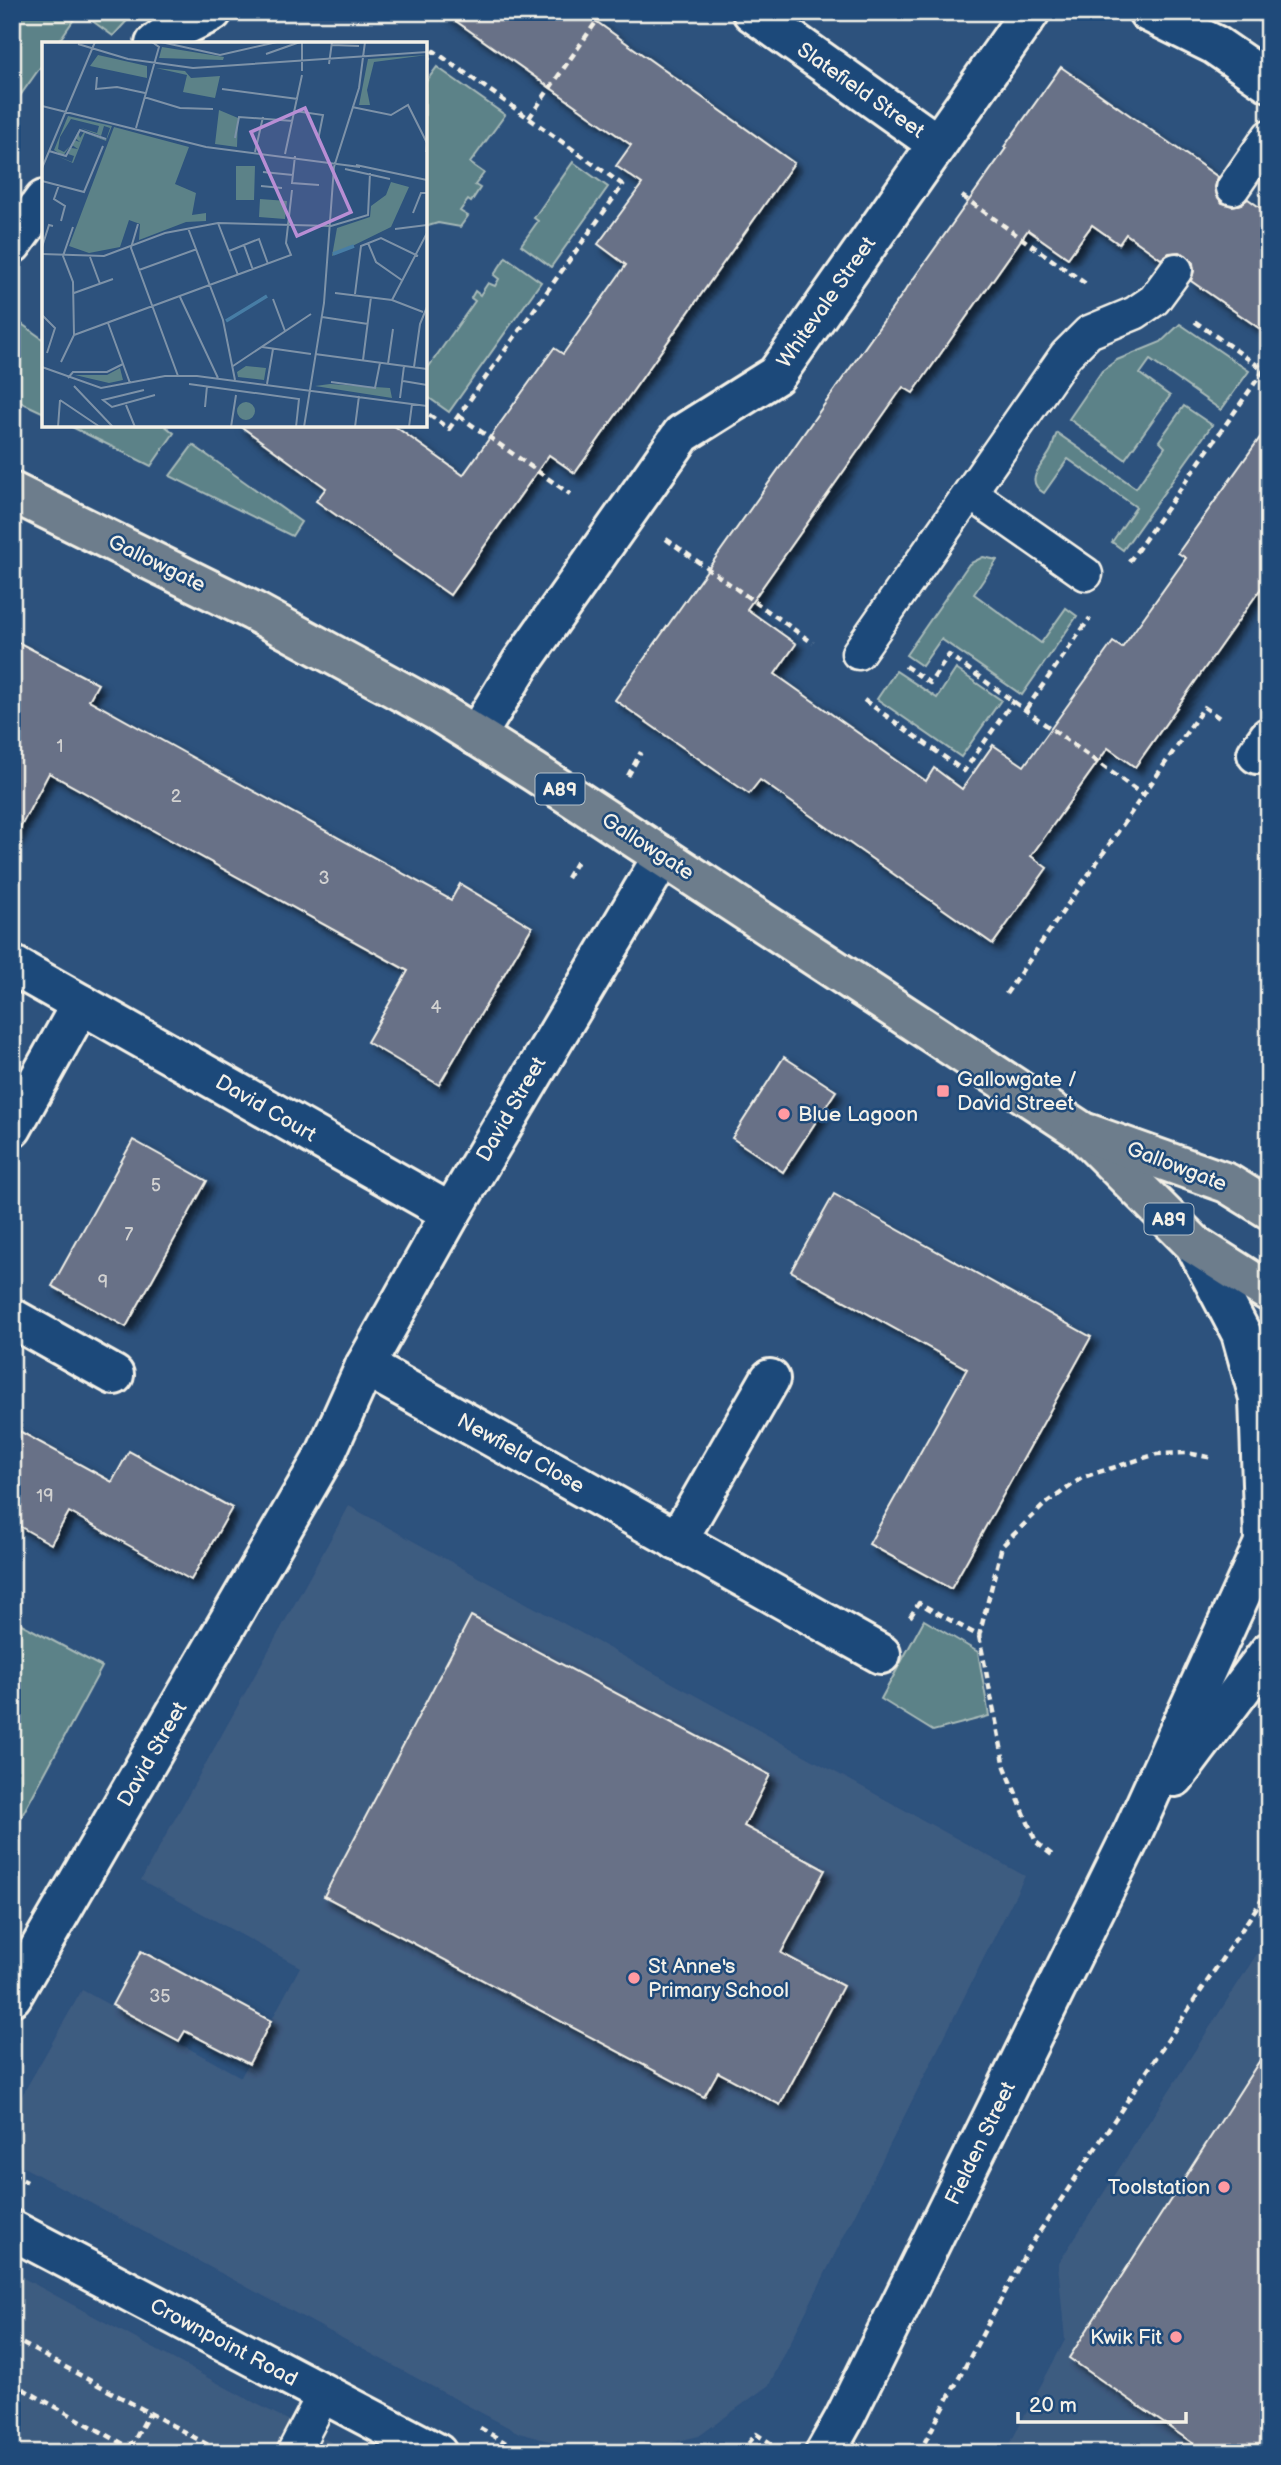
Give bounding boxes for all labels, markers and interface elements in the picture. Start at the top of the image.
street label: Slatefield Street [792,37,930,144]
inset map [42,42,427,427]
street label: Whitevale Street [772,231,881,373]
street label: Gallowgate [104,529,209,598]
house number: 1 [57,736,63,757]
road number: A89 [536,774,584,804]
house number: 2 [171,786,182,807]
street label: Gallowgate [597,807,699,885]
house number: 3 [318,868,330,889]
house number: 4 [431,997,442,1018]
street label: David Street [471,1052,552,1166]
place label: Gallowgate / David Street [957,1067,1077,1116]
street label: David Court [211,1070,321,1148]
marker: Gallowgate / David Street [935,1083,951,1099]
place label: Blue Lagoon [798,1102,918,1127]
marker: Blue Lagoon [776,1106,792,1122]
street label: Gallowgate [1123,1136,1230,1197]
house number: 5 [151,1175,161,1196]
road number: A89 [1144,1204,1194,1234]
house number: 7 [125,1224,134,1245]
house number: 9 [98,1272,108,1293]
street label: Newfield Close [453,1408,589,1499]
house number: 19 [36,1486,54,1507]
street label: David Street [112,1697,193,1811]
place label: St Anne's Primary School [648,1954,789,2003]
marker: St Anne's Primary School [626,1970,642,1986]
house number: 35 [149,1986,171,2007]
street label: Fielden Street [940,2077,1021,2209]
place label: Toolstation [1108,2175,1210,2200]
marker: Toolstation [1216,2179,1232,2195]
street label: Crownpoint Road [146,2293,302,2392]
place label: Kwik Fit [1090,2325,1163,2350]
marker: Kwik Fit [1168,2329,1184,2345]
scale bar [1018,2381,1186,2425]
text: 20 m [1029,2393,1077,2418]

